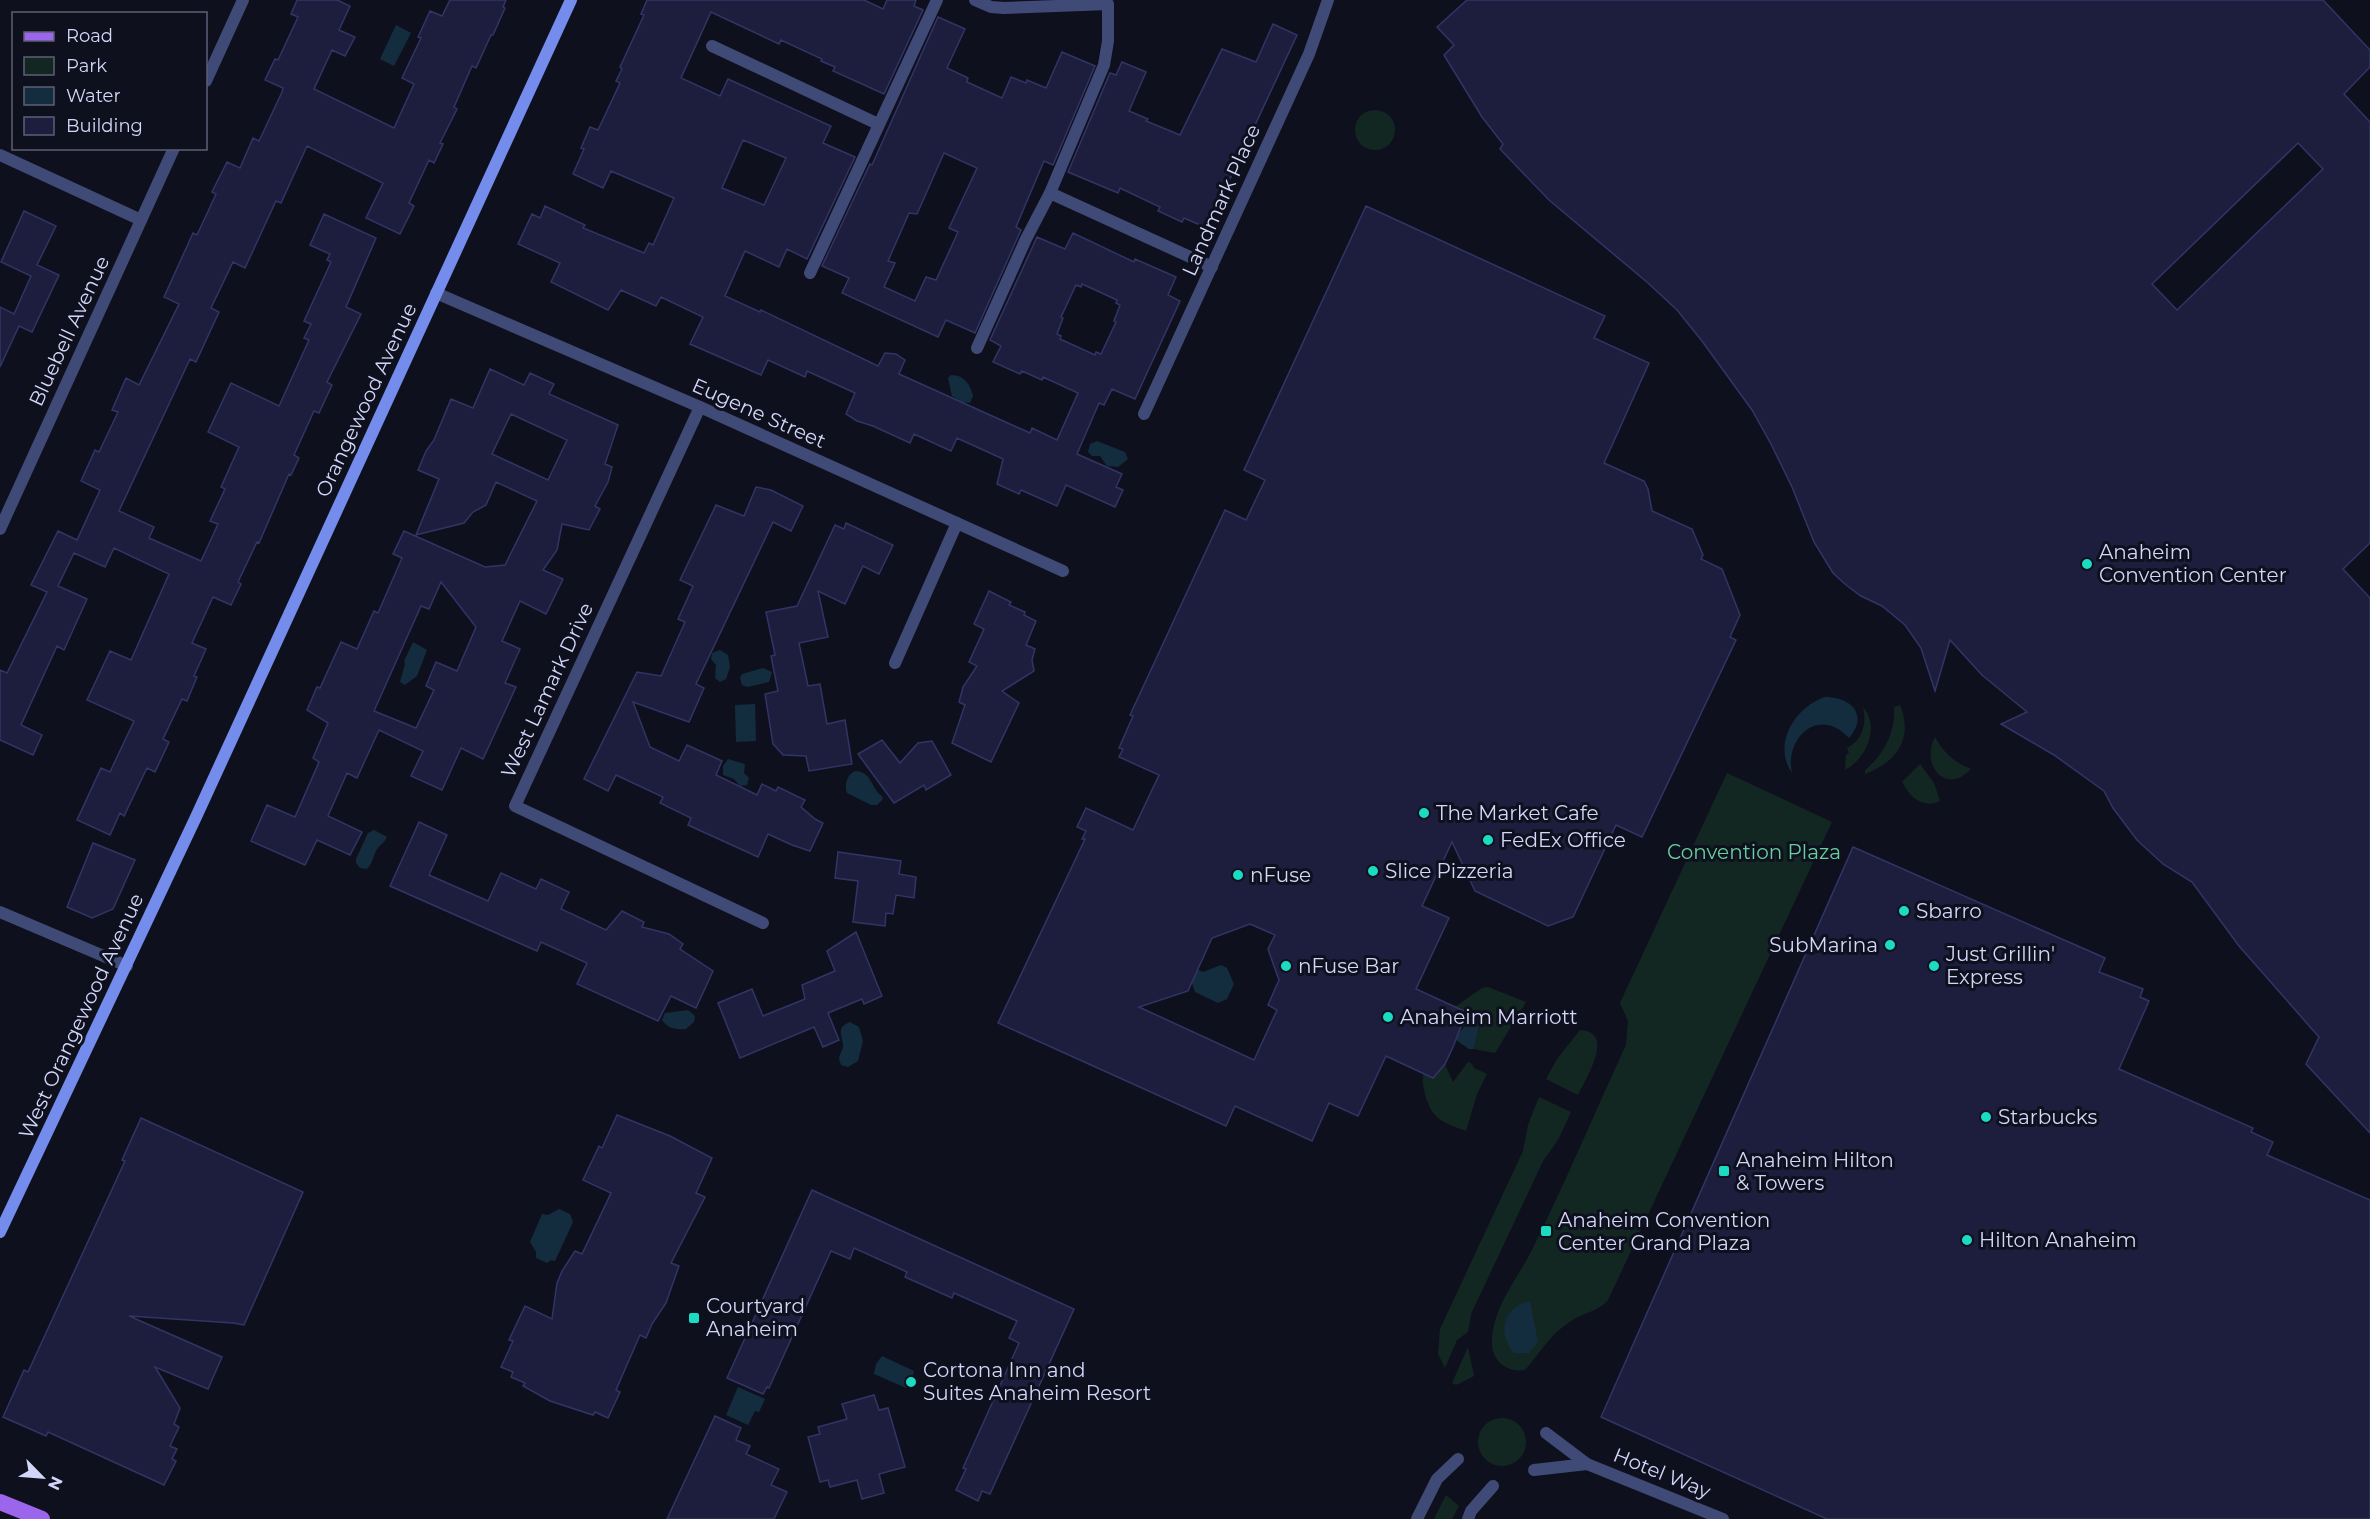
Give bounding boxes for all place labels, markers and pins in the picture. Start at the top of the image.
place label: Anaheim Convention Center [2099,540,2287,587]
marker: Anaheim Convention Center [2080,557,2094,571]
place label: The Market Cafe [1436,801,1599,825]
marker: The Market Cafe [1417,806,1431,820]
place label: FedEx Office [1500,828,1626,852]
marker: FedEx Office [1481,833,1495,847]
place label: Slice Pizzeria [1385,859,1514,883]
place label: nFuse [1250,863,1311,887]
marker: Slice Pizzeria [1366,864,1380,878]
marker: nFuse [1231,868,1245,882]
place label: Sbarro [1916,899,1982,923]
marker: Sbarro [1897,904,1911,918]
place label: SubMarina [1769,933,1878,957]
marker: SubMarina [1883,938,1897,952]
place label: Just Grillin' Express [1945,942,2055,989]
place label: nFuse Bar [1298,954,1399,978]
marker: nFuse Bar [1279,959,1293,973]
marker: Just Grillin' Express [1927,959,1941,973]
place label: Anaheim Marriott [1400,1005,1578,1029]
marker: Anaheim Marriott [1381,1010,1395,1024]
place label: Starbucks [1998,1105,2097,1129]
marker: Starbucks [1979,1110,1993,1124]
place label: Anaheim Hilton & Towers [1736,1148,1894,1195]
marker: Anaheim Hilton & Towers [1717,1164,1731,1178]
place label: Anaheim Convention Center Grand Plaza [1558,1208,1770,1255]
marker: Anaheim Convention Center Grand Plaza [1539,1224,1553,1238]
place label: Hilton Anaheim [1979,1228,2137,1252]
marker: Hilton Anaheim [1960,1233,1974,1247]
place label: Courtyard Anaheim [706,1294,805,1341]
marker: Courtyard Anaheim [687,1311,701,1325]
place label: Cortona Inn and Suites Anaheim Resort [923,1358,1151,1405]
marker: Cortona Inn and Suites Anaheim Resort [904,1375,918,1389]

